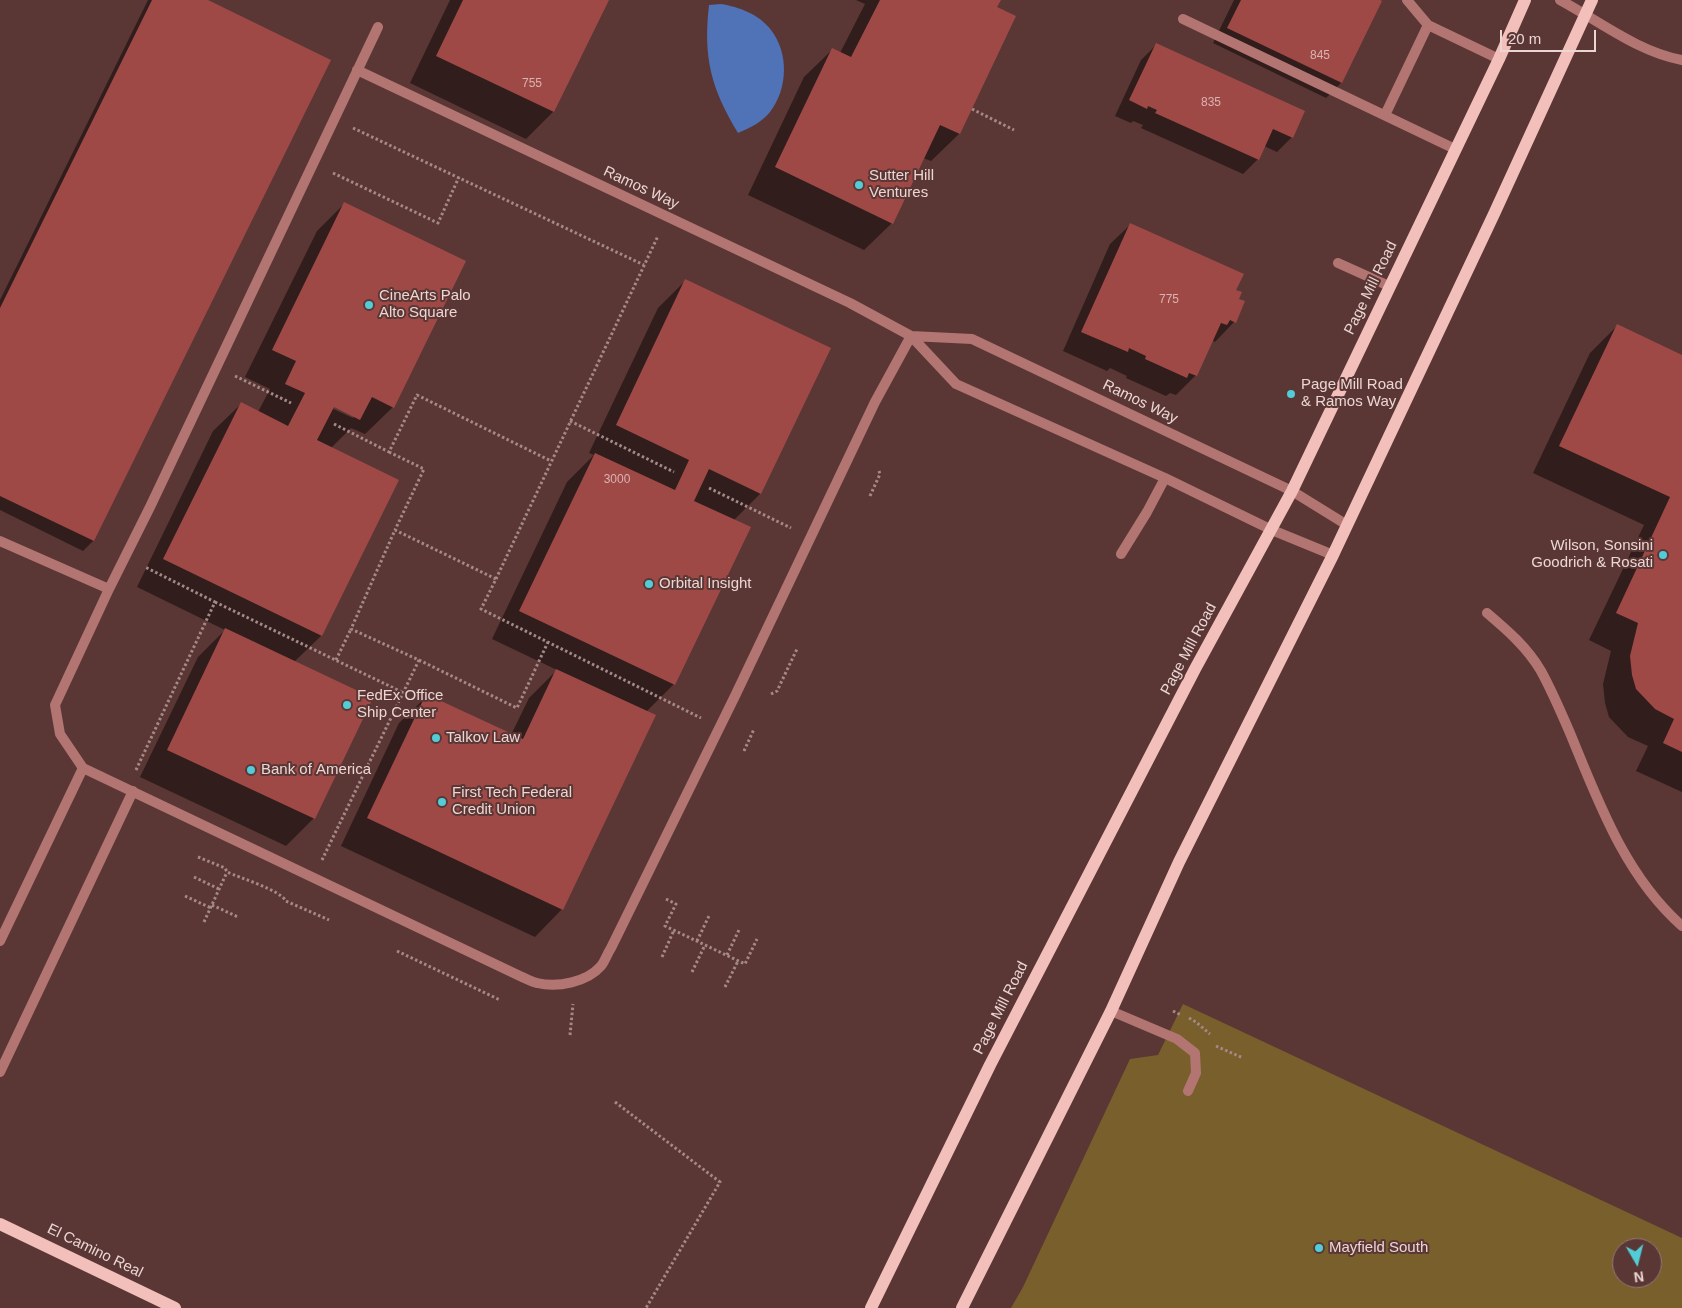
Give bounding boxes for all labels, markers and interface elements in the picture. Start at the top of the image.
scale bar [1502,20,1598,52]
text: 20 m [1508,30,1541,47]
house number: 845 [1310,49,1330,63]
house number: 755 [522,77,542,91]
house number: 835 [1201,96,1221,110]
street label: Ramos Way [600,163,682,213]
place label: Sutter Hill Ventures [869,167,934,202]
marker: Sutter Hill Ventures [853,179,865,191]
street label: Page Mill Road [1341,238,1401,338]
place label: CineArts Palo Alto Square [379,287,471,322]
house number: 775 [1159,293,1179,307]
marker: CineArts Palo Alto Square [363,299,375,311]
street label: Ramos Way [1100,376,1180,428]
place label: Page Mill Road & Ramos Way [1301,376,1403,411]
marker: Page Mill Road & Ramos Way [1285,388,1297,400]
house number: 3000 [604,473,630,487]
place label: Wilson, Sonsini Goodrich & Rosati [1531,537,1653,572]
marker: Wilson, Sonsini Goodrich & Rosati [1657,549,1669,561]
place label: Orbital Insight [659,575,752,593]
marker: Orbital Insight [643,578,655,590]
street label: Page Mill Road [1157,600,1221,698]
place label: FedEx Office Ship Center [357,687,443,722]
marker: FedEx Office Ship Center [341,699,353,711]
place label: Talkov Law [446,729,520,747]
marker: Talkov Law [430,732,442,744]
place label: Bank of America [261,761,371,779]
marker: Bank of America [245,764,257,776]
place label: First Tech Federal Credit Union [452,784,572,819]
marker: First Tech Federal Credit Union [436,796,448,808]
street label: Page Mill Road [970,959,1032,1057]
street label: El Camino Real [44,1220,146,1282]
north arrow [1612,1238,1662,1288]
place label: Mayfield South [1329,1239,1428,1257]
marker: Mayfield South [1313,1242,1325,1254]
text: N [1633,1268,1645,1285]

